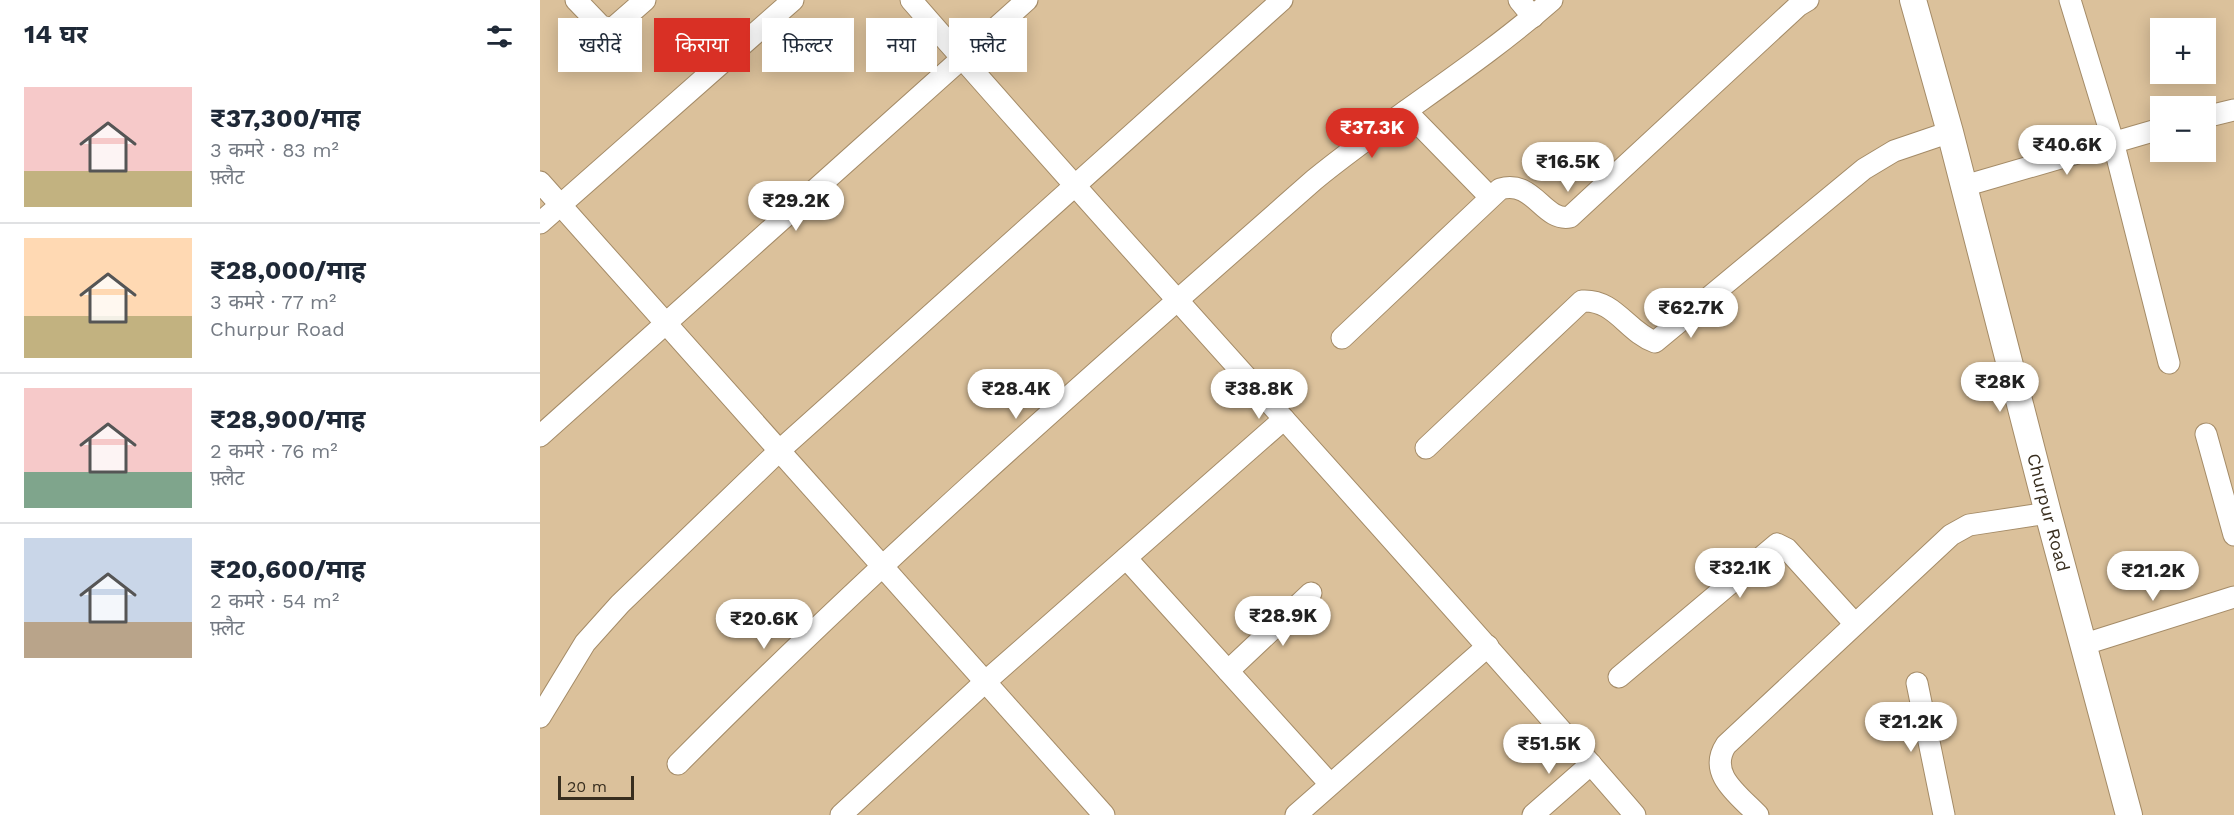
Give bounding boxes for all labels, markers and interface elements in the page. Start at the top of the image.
chip: खरीदें [558,18,642,72]
chip: किराया [654,18,750,72]
chip: फ़िल्टर [762,18,854,72]
chip: नया [866,18,937,72]
chip: फ़्लैट [949,18,1027,72]
map controls [2150,18,2216,162]
button: + [2150,18,2216,84]
text: 14 घर [24,19,88,49]
icon: filters [483,20,516,53]
button: − [2150,96,2216,162]
text: ₹37,300/माह [210,103,360,133]
pin: ₹37.3K [1323,108,1421,159]
icon: home [72,111,144,183]
text: ₹37.3K [1340,115,1404,139]
pin: ₹40.6K [2018,125,2116,176]
text: ₹40.6K [2032,132,2102,156]
text: 3 कमरे · 83 m² [210,138,339,162]
pin: ₹16.5K [1519,142,1617,193]
text: ₹16.5K [1536,149,1600,173]
text: फ़्लैट [210,165,245,189]
pin: ₹29.2K [747,181,845,232]
text: ₹29.2K [762,188,830,212]
text: ₹28,000/माह [210,255,366,285]
icon: home [72,262,144,334]
pin: ₹62.7K [1642,288,1740,339]
text: 3 कमरे · 77 m² [210,290,336,314]
text: ₹62.7K [1658,295,1724,319]
text: Churpur Road [210,317,345,341]
pin: ₹28K [1964,362,2036,413]
pin: ₹28.4K [967,369,1065,420]
pin: ₹38.8K [1210,369,1308,420]
text: ₹28K [1975,369,2025,393]
text: ₹28.4K [982,376,1050,400]
text: ₹38.8K [1225,376,1293,400]
text: ₹28,900/माह [210,404,365,434]
icon: home [72,412,144,484]
text: 2 कमरे · 76 m² [210,439,338,463]
street label: Churpur Road [2023,451,2074,574]
text: फ़्लैट [210,466,245,490]
pin: ₹32.1K [1691,548,1789,599]
pin: ₹21.2K [2104,551,2202,602]
text: ₹20,600/माह [210,554,365,584]
text: ₹32.1K [1709,555,1771,579]
text: ₹21.2K [2121,558,2185,582]
icon: home [72,562,144,634]
text: 2 कमरे · 54 m² [210,589,339,613]
pin: ₹28.9K [1234,596,1332,647]
pin: ₹20.6K [715,599,813,650]
text: ₹28.9K [1249,603,1317,627]
text: ₹20.6K [730,606,798,630]
text: फ़्लैट [210,616,245,640]
pin: ₹21.2K [1862,702,1960,753]
text: ₹21.2K [1879,709,1943,733]
pin: ₹51.5K [1500,724,1598,775]
text: ₹51.5K [1517,731,1581,755]
scale bar [558,773,634,800]
text: 20 m [567,777,607,796]

